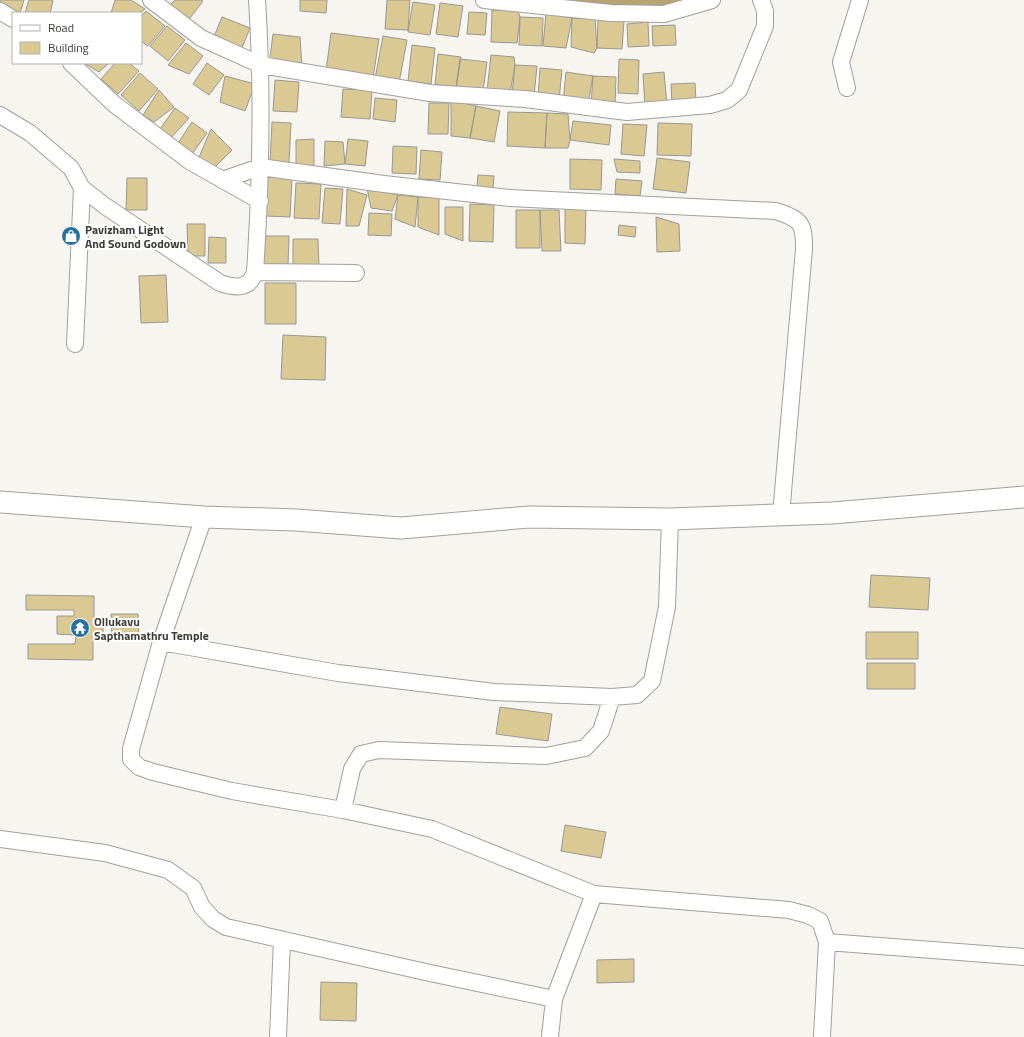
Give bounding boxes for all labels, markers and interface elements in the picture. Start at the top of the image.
legend [12,12,142,64]
text: Road [48,18,74,37]
text: Building [48,38,89,57]
place label: Pavizham Light And Sound Godown [85,220,186,253]
shop icon: Pavizham Light And Sound Godown [60,225,82,247]
place label: Ollukavu Sapthamathru Temple [94,612,209,645]
temple icon: Ollukavu Sapthamathru Temple [69,617,91,639]

